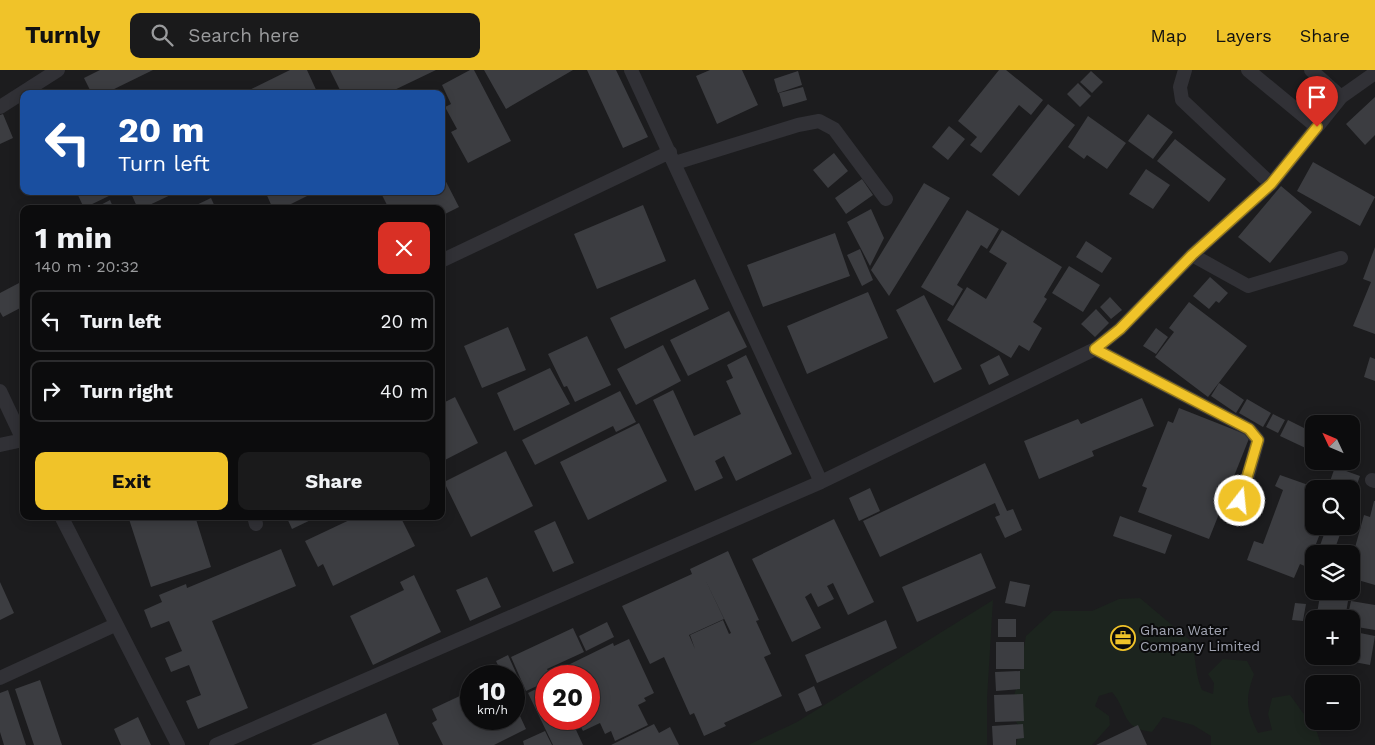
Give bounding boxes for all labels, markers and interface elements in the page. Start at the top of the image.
search box [130,13,480,58]
text: Turnly [25,21,100,49]
icon: search [148,21,176,49]
text: Search here [188,24,300,47]
text: Map [1150,25,1187,46]
text: Layers [1215,25,1272,46]
text: Share [1300,25,1350,46]
pin [1296,76,1338,127]
icon: arrive [1303,83,1331,111]
text: 20 m [118,109,204,151]
icon: left [35,110,100,175]
text: Turn left [118,151,210,176]
text: 1 min [35,220,112,255]
button: close [378,222,430,274]
text: 140 m · 20:32 [35,257,139,276]
icon: left [37,307,65,335]
text: Turn left [80,310,161,333]
text: 20 m [381,310,428,333]
icon: right [37,377,65,405]
text: Turn right [80,380,173,403]
text: 40 m [380,380,428,403]
north arrow [1305,415,1360,470]
map controls [1305,415,1360,730]
button: Exit [35,452,228,510]
button: Share [238,452,430,510]
position arrow [1213,474,1265,526]
button: search [1305,480,1360,535]
button: layers [1305,545,1360,600]
button: + [1305,610,1360,665]
place label: Ghana Water Company Limited [1140,622,1260,654]
office icon: Ghana Water Company Limited [1110,625,1136,651]
speed limit sign: 20 [535,665,600,730]
button: − [1305,675,1360,730]
text: 10 [479,677,506,706]
text: km/h [477,703,508,717]

